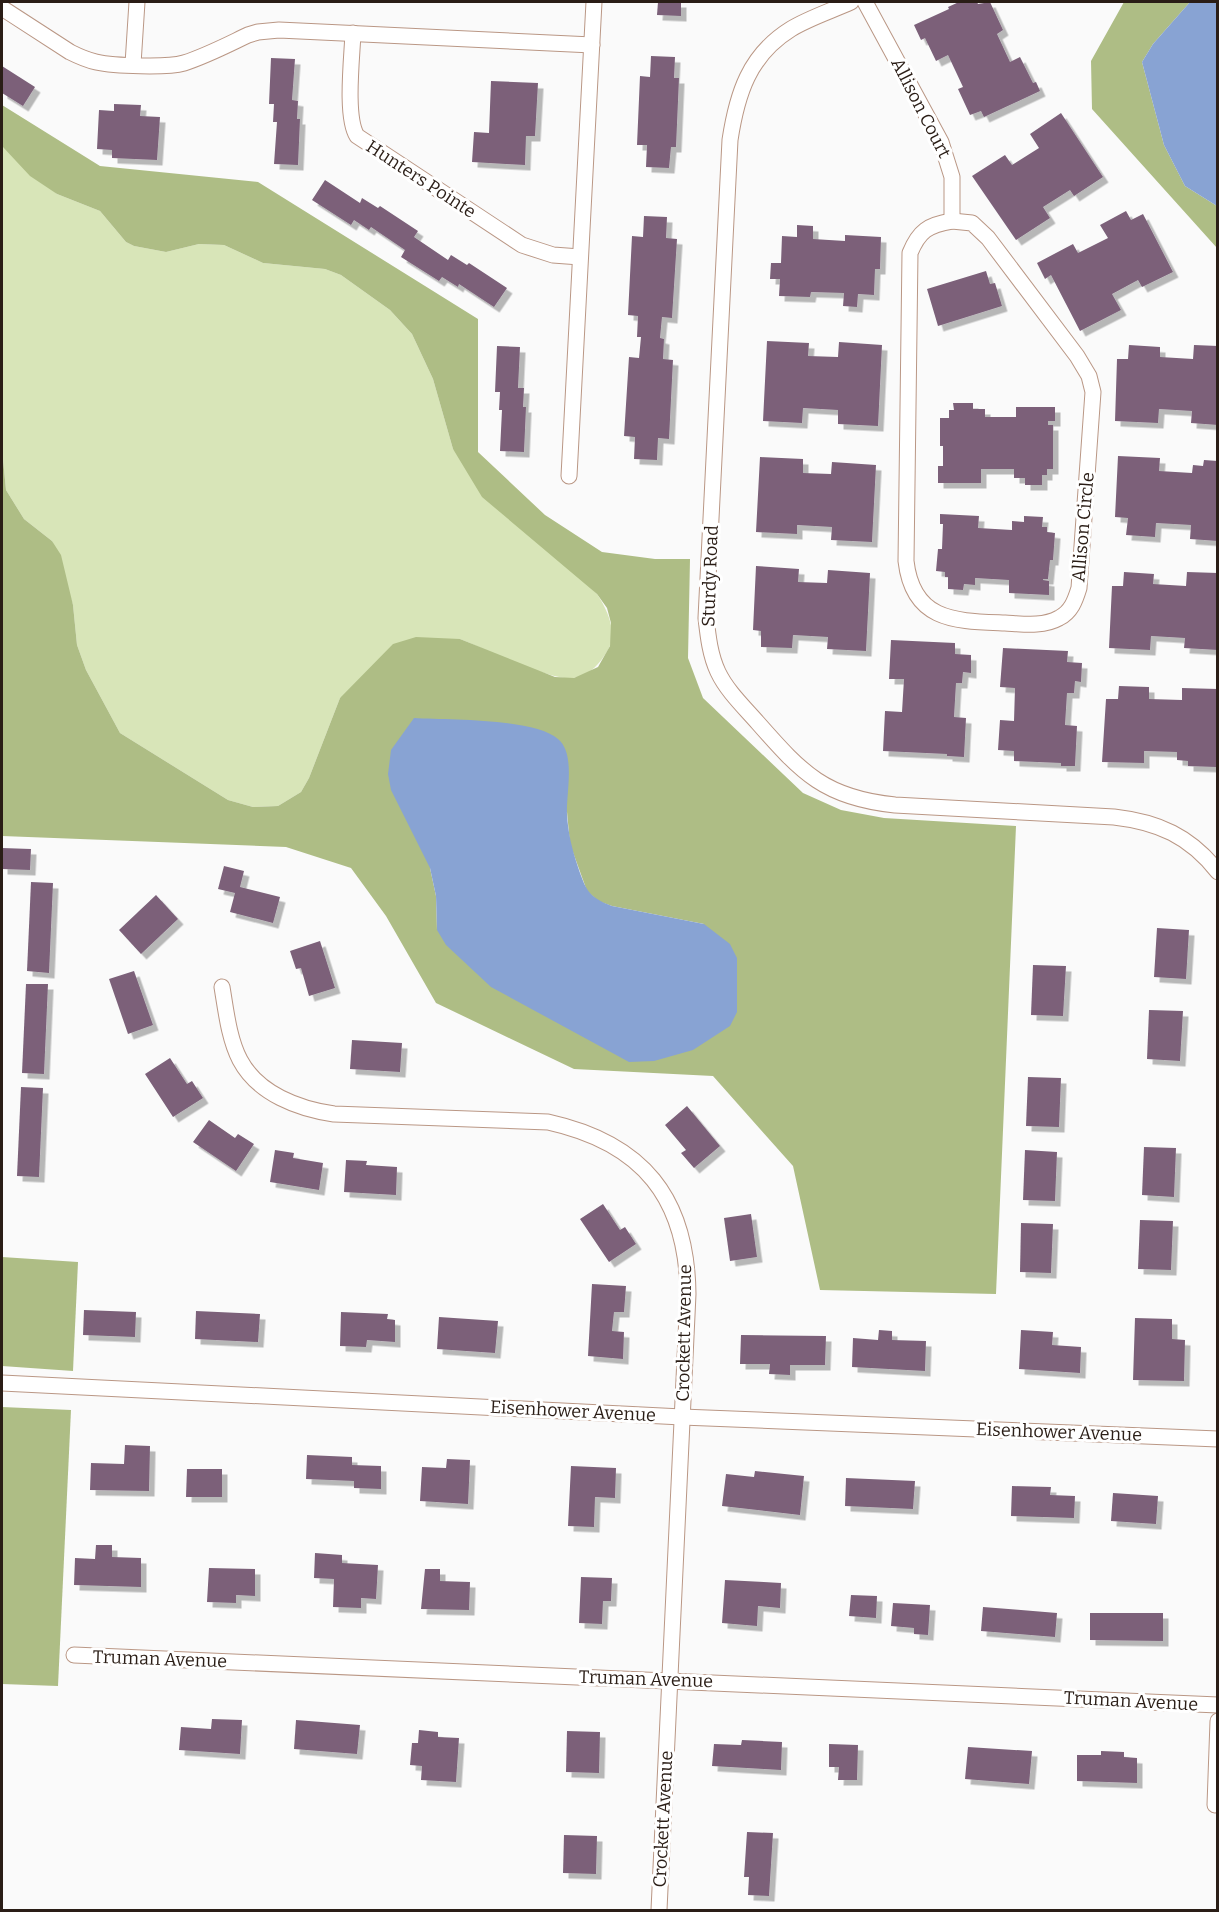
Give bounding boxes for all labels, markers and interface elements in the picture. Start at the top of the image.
street label: Allison Court [886,54,956,162]
street label: Hunters Pointe [362,135,480,223]
street label: Allison Circle [1067,471,1099,583]
street label: Sturdy Road [697,525,723,627]
street label: Crockett Avenue [672,1264,696,1402]
street label: Eisenhower Avenue [489,1396,657,1426]
street label: Eisenhower Avenue [976,1418,1142,1446]
street label: Truman Avenue [92,1646,228,1672]
street label: Truman Avenue [578,1666,714,1692]
street label: Truman Avenue [1063,1686,1199,1716]
street label: Crockett Avenue [648,1750,678,1888]

